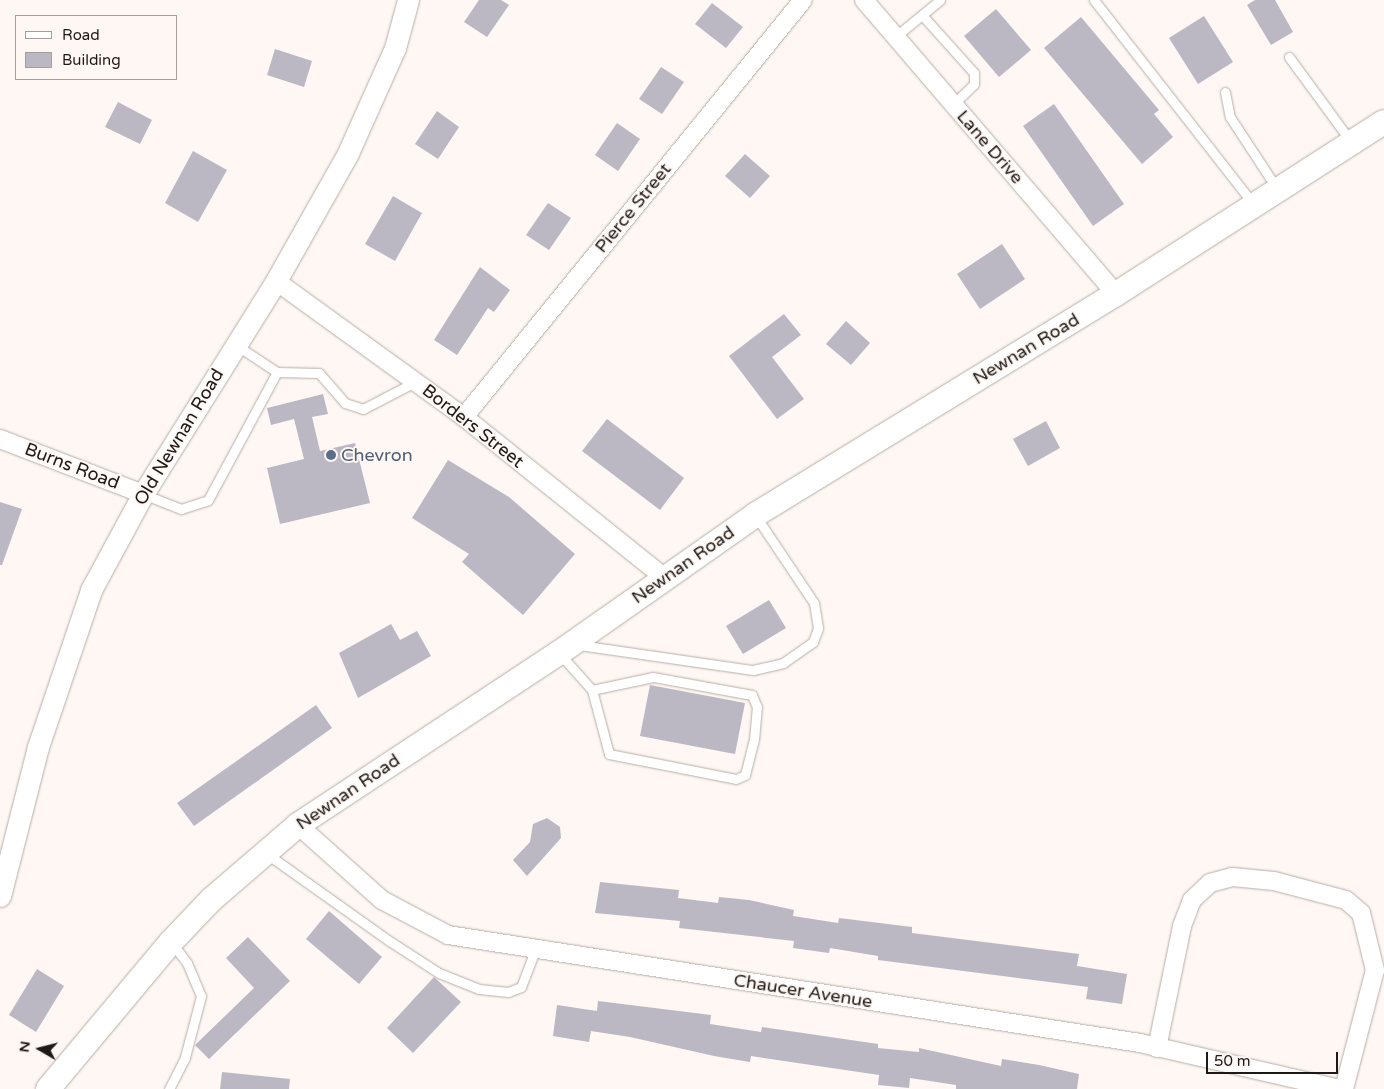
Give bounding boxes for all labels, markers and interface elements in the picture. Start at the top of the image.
legend [15,15,178,80]
text: Road [62,26,100,44]
text: Building [62,51,121,69]
street label: Lane Drive [952,106,1028,188]
street label: Pierce Street [590,159,676,257]
street label: Newnan Road [969,309,1083,389]
street label: Old Newnan Road [130,365,228,509]
street label: Borders Street [418,380,528,472]
street label: Burns Road [22,438,122,494]
place label: Chevron [341,444,413,466]
marker: Chevron [325,449,337,461]
street label: Newnan Road [627,522,739,608]
street label: Newnan Road [292,749,404,835]
street label: Chaucer Avenue [732,969,874,1013]
north arrow [15,1024,65,1074]
text: N [15,1040,34,1054]
scale bar [1209,1042,1342,1074]
text: 50 m [1214,1052,1251,1070]

